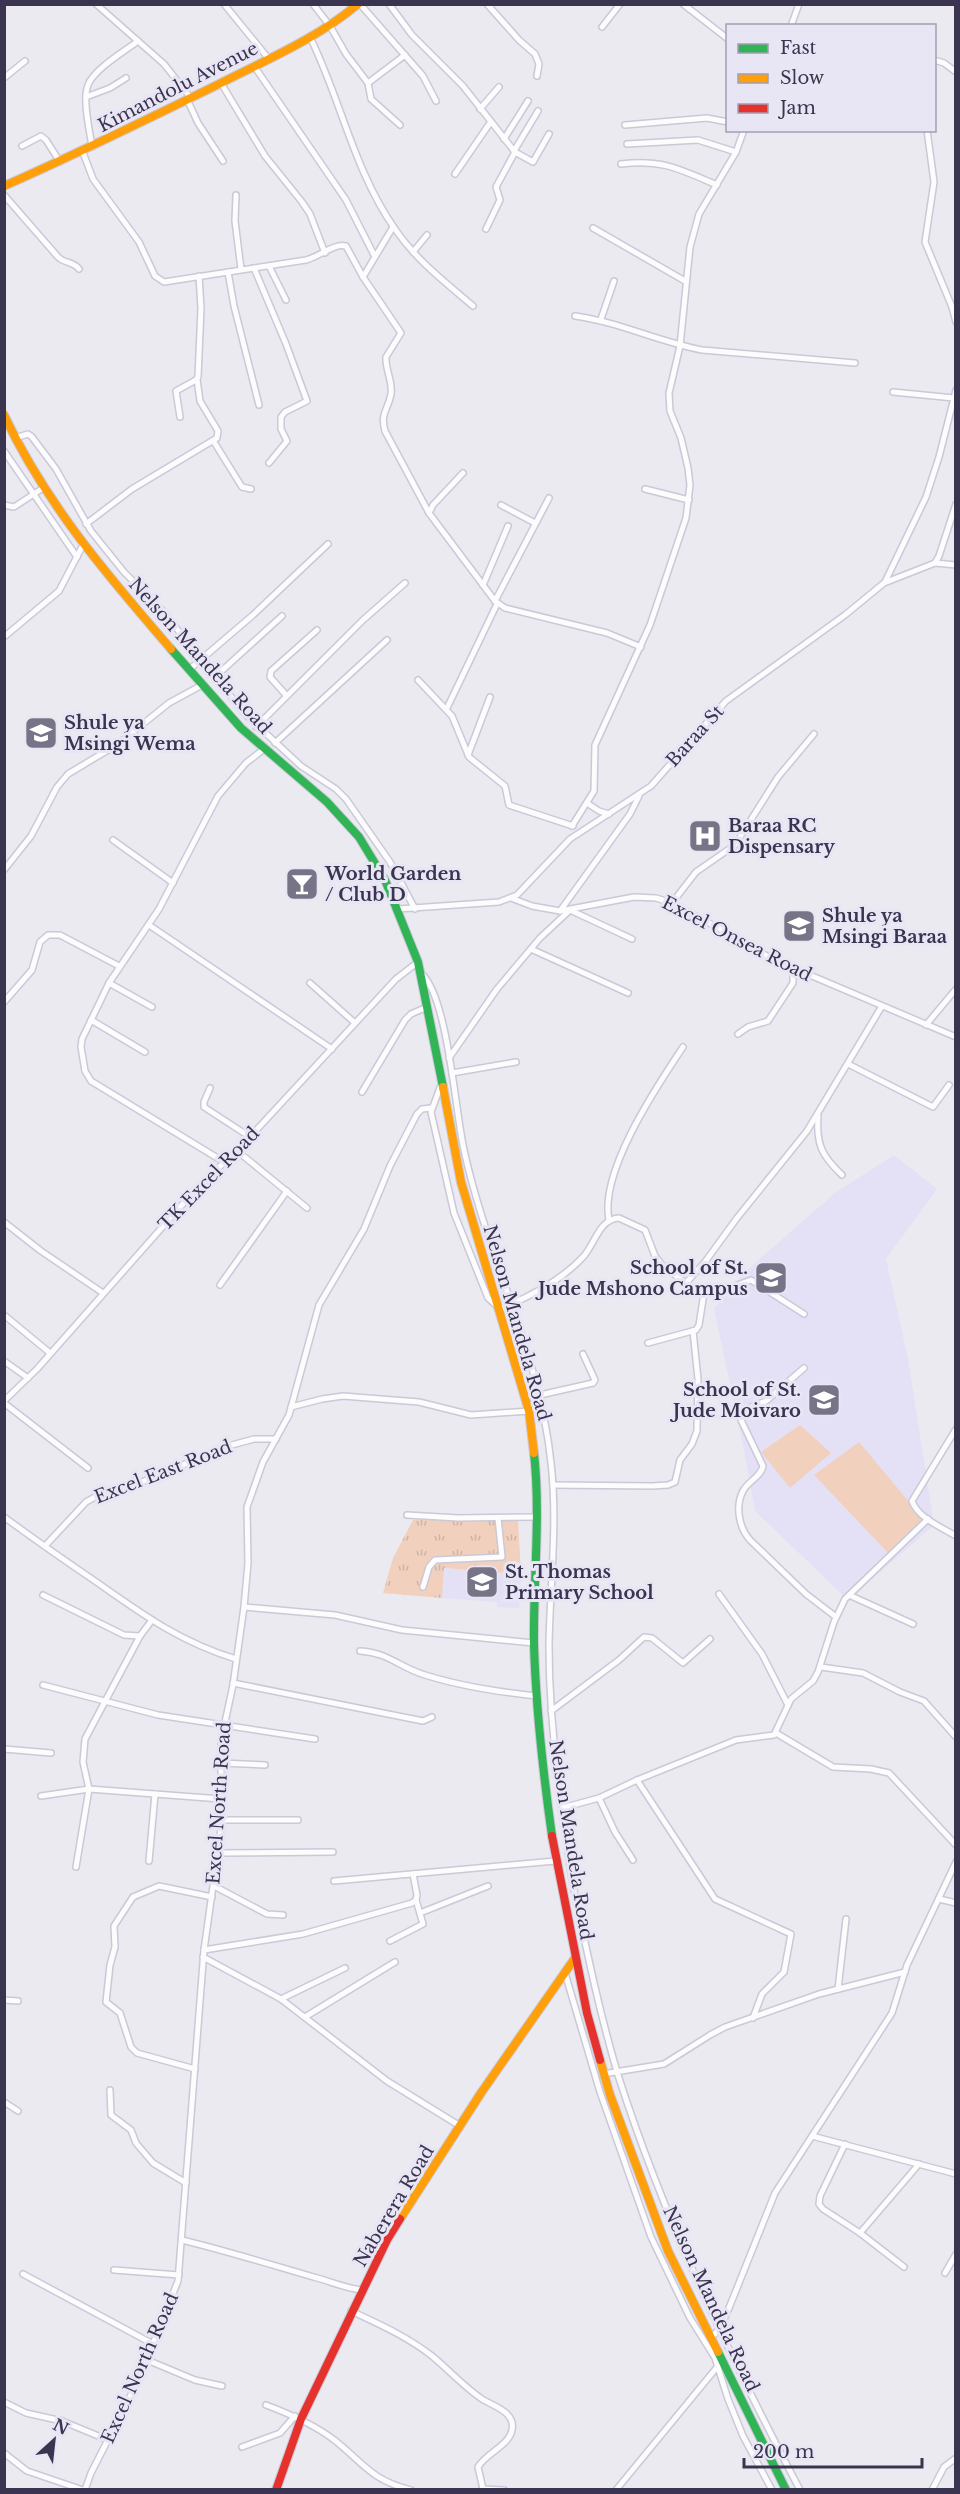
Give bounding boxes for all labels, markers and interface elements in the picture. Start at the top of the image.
legend [726,24,936,132]
street label: Kimandolu Avenue [94,37,262,137]
text: Fast [780,37,817,59]
text: Slow [780,67,825,89]
text: Jam [778,97,816,119]
street label: Nelson Mandela Road [124,573,276,739]
street label: Baraa St [662,700,729,771]
place label: Shule ya Msingi Wema [64,712,196,755]
school or university icon: Shule ya Msingi Wema [23,715,59,751]
place label: Baraa RC Dispensary [728,815,835,858]
hospital icon: Baraa RC Dispensary [687,818,723,854]
place label: World Garden / Club D [324,863,461,906]
bar icon: World Garden / Club D [284,866,320,902]
street label: Excel Onsea Road [658,892,816,986]
place label: Shule ya Msingi Baraa [822,905,948,948]
school or university icon: Shule ya Msingi Baraa [781,908,817,944]
street label: TK Excel Road [154,1123,264,1235]
street label: Nelson Mandela Road [479,1223,555,1423]
place label: School of St. Jude Mshono Campus [534,1257,748,1300]
school or university icon: School of St. Jude Mshono Campus [753,1260,789,1296]
place label: School of St. Jude Moivaro [669,1379,801,1422]
school or university icon: School of St. Jude Moivaro [806,1382,842,1418]
street label: Excel East Road [91,1436,235,1508]
place label: St. Thomas Primary School [505,1561,654,1604]
school or university icon: St. Thomas Primary School [464,1564,500,1600]
street label: Excel North Road [202,1721,236,1885]
street label: Nelson Mandela Road [544,1738,598,1942]
street label: Naberera Road [349,2141,439,2271]
street label: Nelson Mandela Road [658,2203,764,2395]
street label: Excel North Road [97,2289,183,2447]
north arrow [24,2410,84,2470]
text: N [50,2414,72,2439]
scale bar [744,2431,922,2469]
text: 200 m [753,2441,814,2463]

